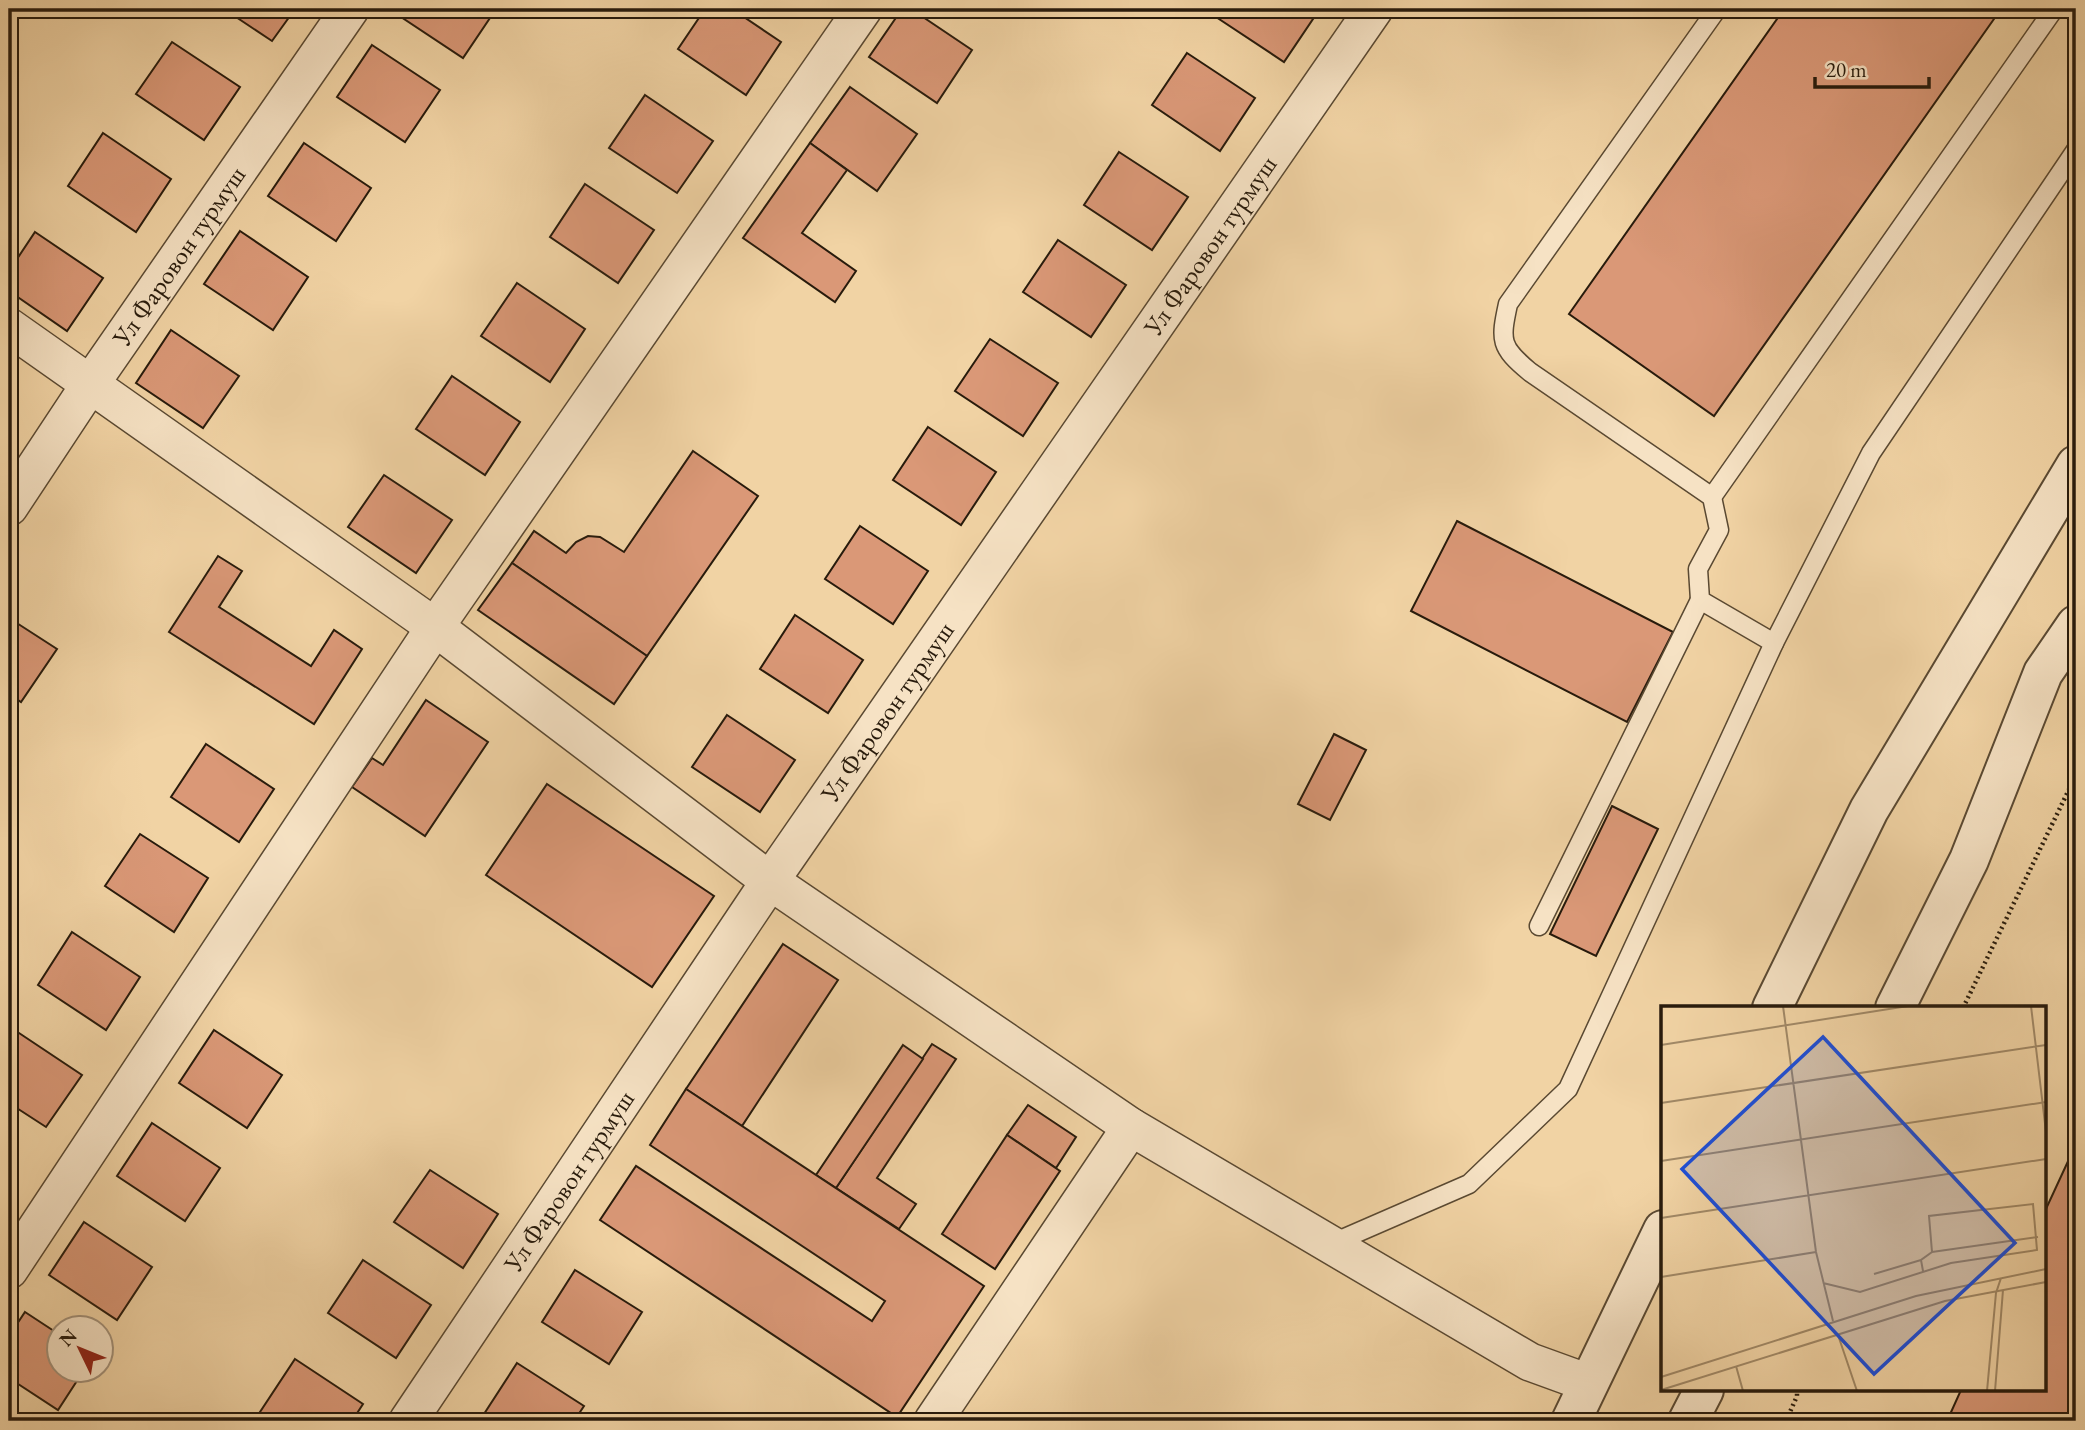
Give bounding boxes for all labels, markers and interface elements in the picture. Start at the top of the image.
scale bar [1815,46,1929,90]
text: 20 m [1826,56,1867,83]
street label: Ул Фаровон турмуш [1135,149,1284,343]
street label: Ул Фаровон турмуш [104,159,253,354]
street label: Ул Фаровон турмуш [812,615,962,809]
inset map [1661,1006,2046,1392]
street label: Ул Фаровон турмуш [495,1083,642,1279]
north arrow [46,1314,116,1384]
text: N [54,1323,83,1352]

